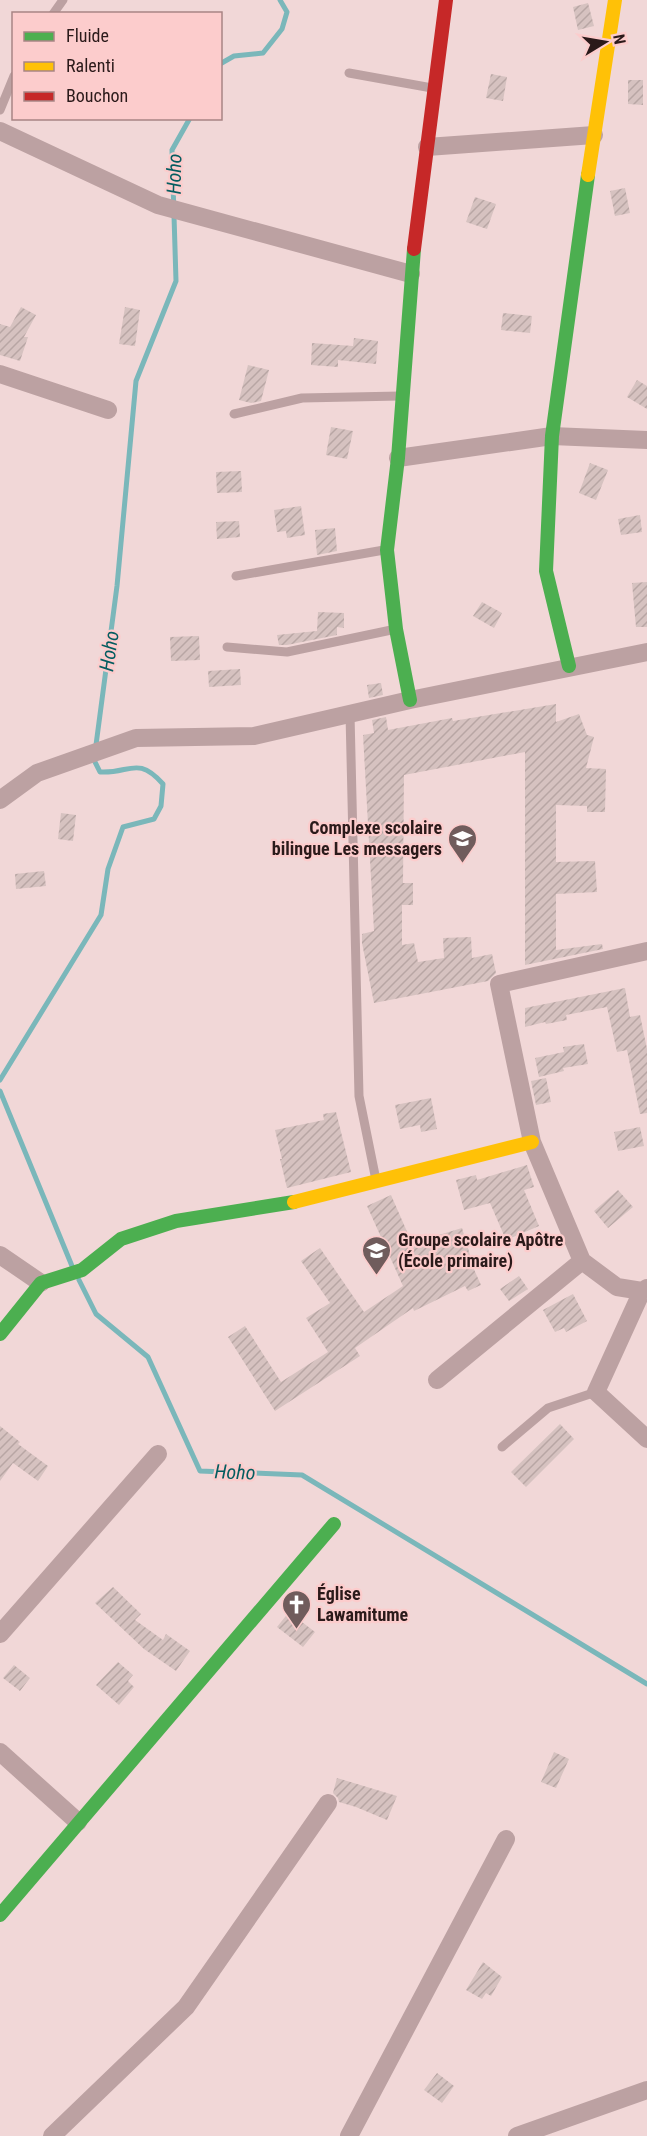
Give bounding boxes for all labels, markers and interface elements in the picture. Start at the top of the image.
legend [12,12,222,120]
north arrow [575,12,635,72]
text: Fluide [66,25,109,46]
text: N [609,33,629,46]
text: Ralenti [66,55,115,76]
text: Bouchon [66,85,128,106]
water label: Hoho [162,153,186,195]
water label: Hoho [94,629,124,673]
place label: Complexe scolaire bilingue Les messagers [272,817,442,859]
school or university icon: Complexe scolaire bilingue Les messagers [447,822,479,864]
place label: Groupe scolaire Apôtre (École primaire) [398,1229,564,1272]
school or university icon: Groupe scolaire Apôtre (École primaire) [361,1234,393,1276]
water label: Hoho [214,1459,256,1485]
place label: Église Lawamitume [317,1583,409,1625]
church icon: Église Lawamitume [280,1588,312,1630]

